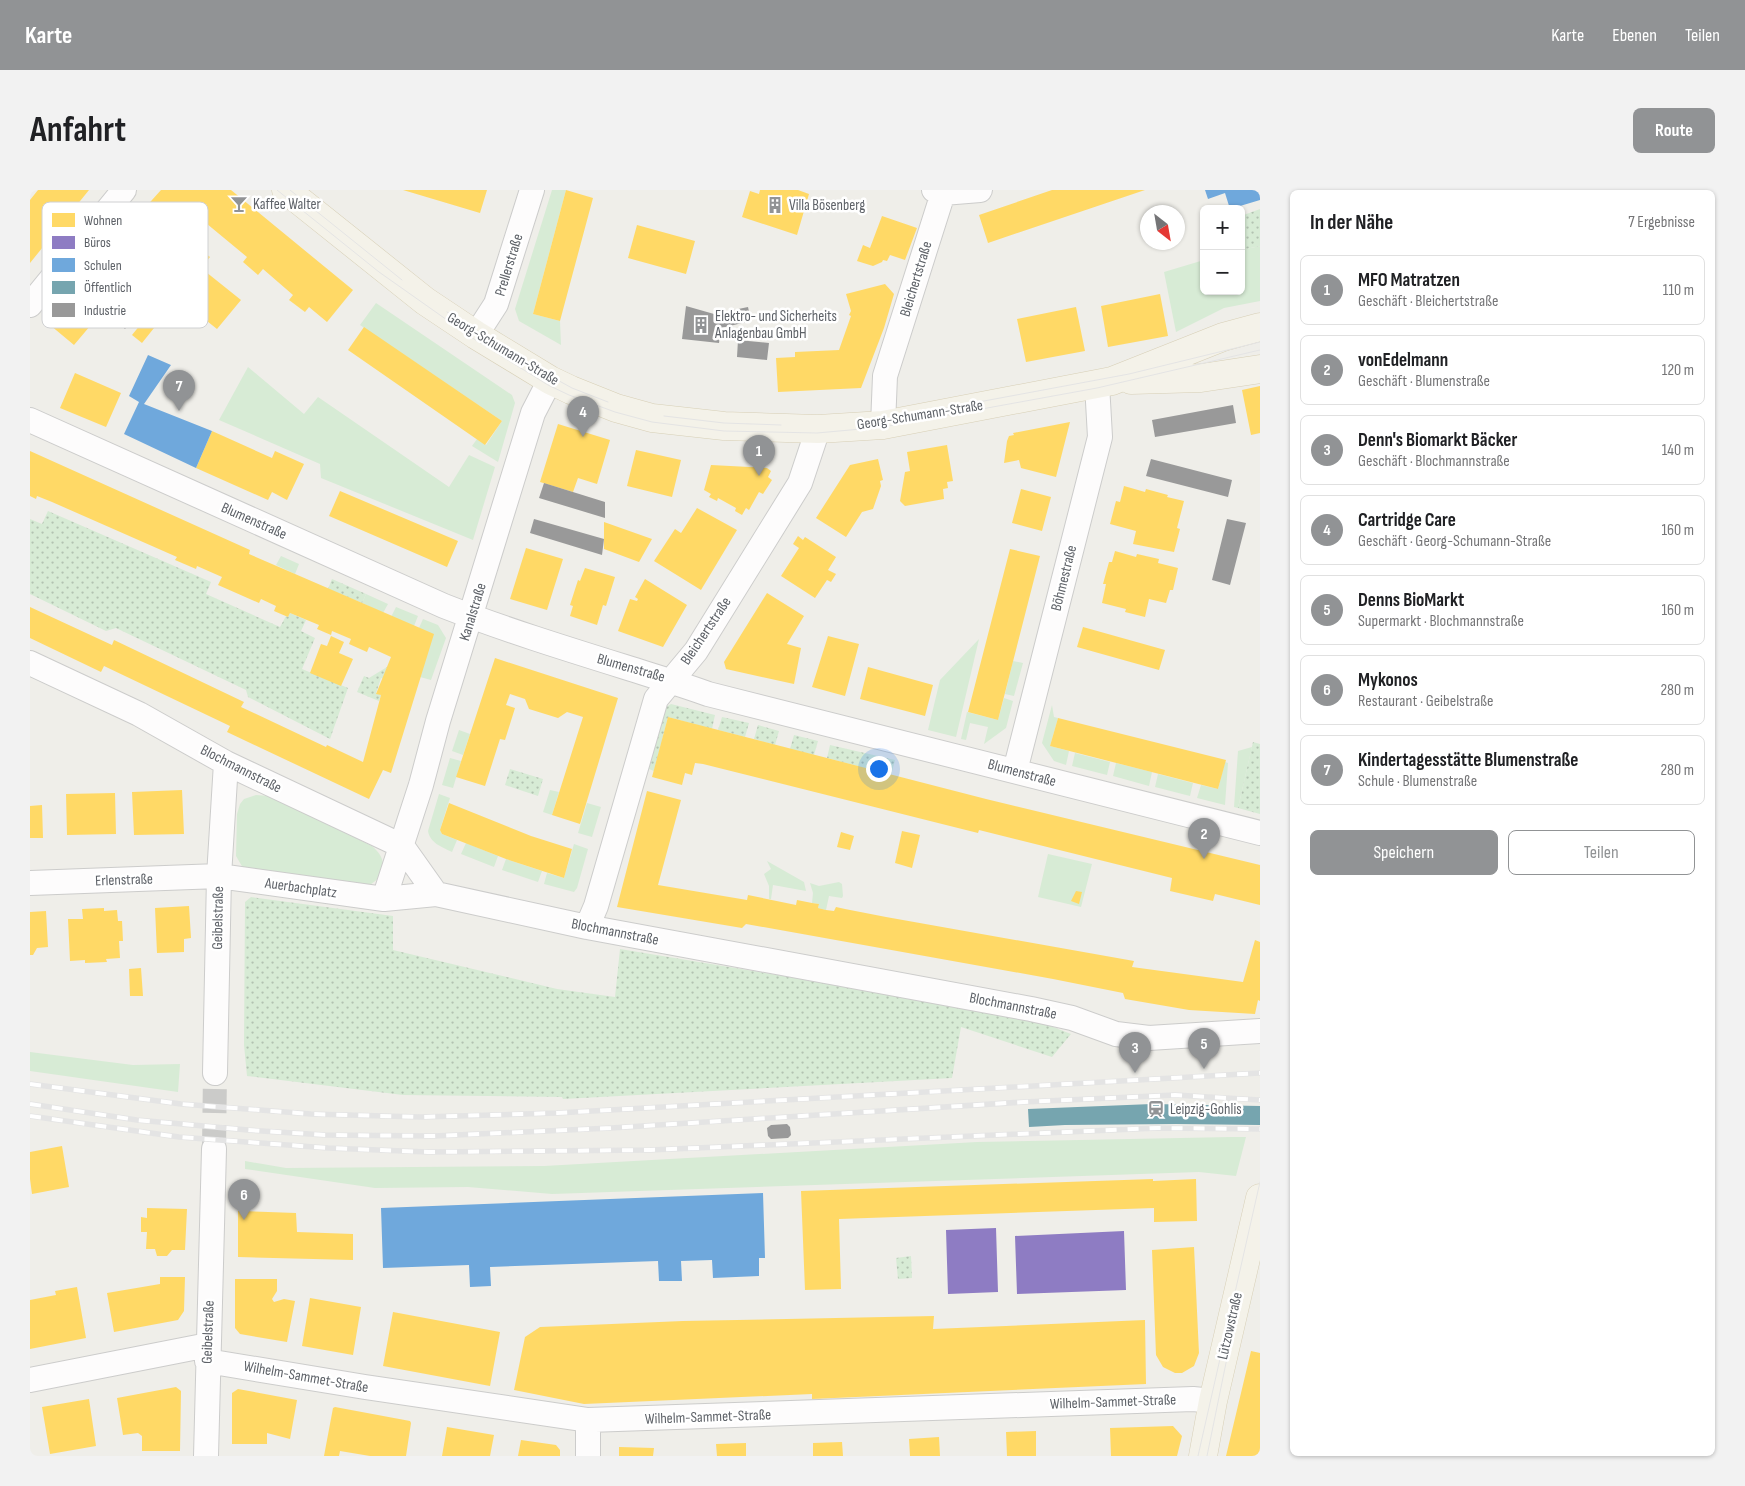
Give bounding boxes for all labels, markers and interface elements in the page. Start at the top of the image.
text: Karte [25,21,72,50]
text: Karte [1551,25,1584,46]
text: Ebenen [1612,25,1657,46]
text: Teilen [1685,25,1720,46]
button: Route [1633,108,1715,153]
text: Anfahrt [30,109,126,152]
bar icon: Kaffee Walter [229,194,249,214]
place label: Kaffee Walter [253,195,322,214]
building icon: Villa Bösenberg [765,195,785,215]
place label: Villa Bösenberg [789,196,865,215]
legend [42,202,208,328]
north arrow [1140,205,1185,250]
map controls [1200,205,1245,295]
button: + [1200,205,1245,250]
text: In der Nähe [1310,210,1393,235]
text: Wohnen [84,212,122,229]
text: 7 Ergebnisse [1628,213,1695,232]
street label: Prellerstraße [491,232,527,298]
text: Büros [84,234,111,251]
street label: Bleichertstraße [896,239,936,319]
button: − [1200,250,1245,295]
text: Schulen [84,257,122,274]
text: MFO Matratzen [1358,269,1460,292]
text: Öffentlich [84,279,132,296]
text: 1 [1324,281,1330,300]
text: 110 m [1663,281,1694,300]
text: Geschäft · Bleichertstraße [1358,292,1498,311]
text: Industrie [84,302,126,319]
place label: Elektro- und Sicherheits Anlagenbau GmbH [714,307,837,343]
street label: Georg-Schumann-Straße [444,308,562,390]
building icon: Elektro- und Sicherheits Anlagenbau GmbH [691,315,711,335]
text: vonEdelmann [1358,349,1448,372]
text: 2 [1323,361,1331,380]
text: 120 m [1662,361,1694,380]
pin: 7 [163,370,195,411]
text: Geschäft · Blumenstraße [1358,372,1490,391]
pin: 4 [567,396,599,437]
street label: Georg-Schumann-Straße [856,396,984,434]
text: Denn's Biomarkt Bäcker [1358,429,1517,452]
pin: 1 [743,435,775,476]
text: 3 [1323,441,1331,460]
text: 140 m [1662,441,1694,460]
text: Geschäft · Blochmannstraße [1358,452,1510,471]
street label: Blumenstraße [218,498,290,544]
text: Cartridge Care [1358,509,1456,532]
text: 4 [1323,521,1331,540]
text: 160 m [1661,521,1694,540]
text: Geschäft · Georg-Schumann-Straße [1358,532,1551,551]
street label: Böhmestraße [1047,543,1081,613]
street label: Kanalstraße [455,581,491,643]
text: Denns BioMarkt [1358,589,1464,612]
street label: Bleichertstraße [676,593,736,669]
text: 5 [1323,601,1331,620]
text: 160 m [1661,601,1694,620]
text: Supermarkt · Blochmannstraße [1358,612,1524,631]
street label: Blumenstraße [595,649,667,687]
text: Mykonos [1358,669,1418,692]
text: 6 [1323,681,1331,700]
text: 280 m [1660,681,1694,700]
text: Restaurant · Geibelstraße [1358,692,1493,711]
street label: Blochmannstraße [197,740,285,798]
text: Kindertagesstätte Blumenstraße [1358,749,1578,772]
street label: Blumenstraße [986,755,1058,791]
your location [866,756,892,782]
text: 7 [1324,761,1330,780]
text: 280 m [1660,761,1694,780]
text: Schule · Blumenstraße [1358,772,1477,791]
pin: 2 [1188,818,1220,859]
button: Speichern [1310,830,1498,875]
button: Teilen [1508,830,1695,875]
street label: Erlenstraße [95,869,153,891]
street label: Auerbachplatz [263,873,339,903]
street label: Geibelstraße [208,886,228,950]
street label: Blochmannstraße [570,914,660,950]
street label: Blochmannstraße [968,988,1058,1024]
pin: 5 [1188,1028,1220,1069]
pin: 3 [1119,1032,1151,1073]
station icon: Leipzig-Gohlis [1146,1099,1166,1119]
place label: Leipzig-Gohlis [1170,1100,1242,1119]
pin: 6 [228,1179,260,1220]
street label: Lützowstraße [1213,1291,1247,1361]
street label: Geibelstraße [197,1300,219,1364]
street label: Wilhelm-Sammet-Straße [242,1357,370,1397]
street label: Wilhelm-Sammet-Straße [1050,1390,1176,1414]
street label: Wilhelm-Sammet-Straße [645,1405,771,1429]

